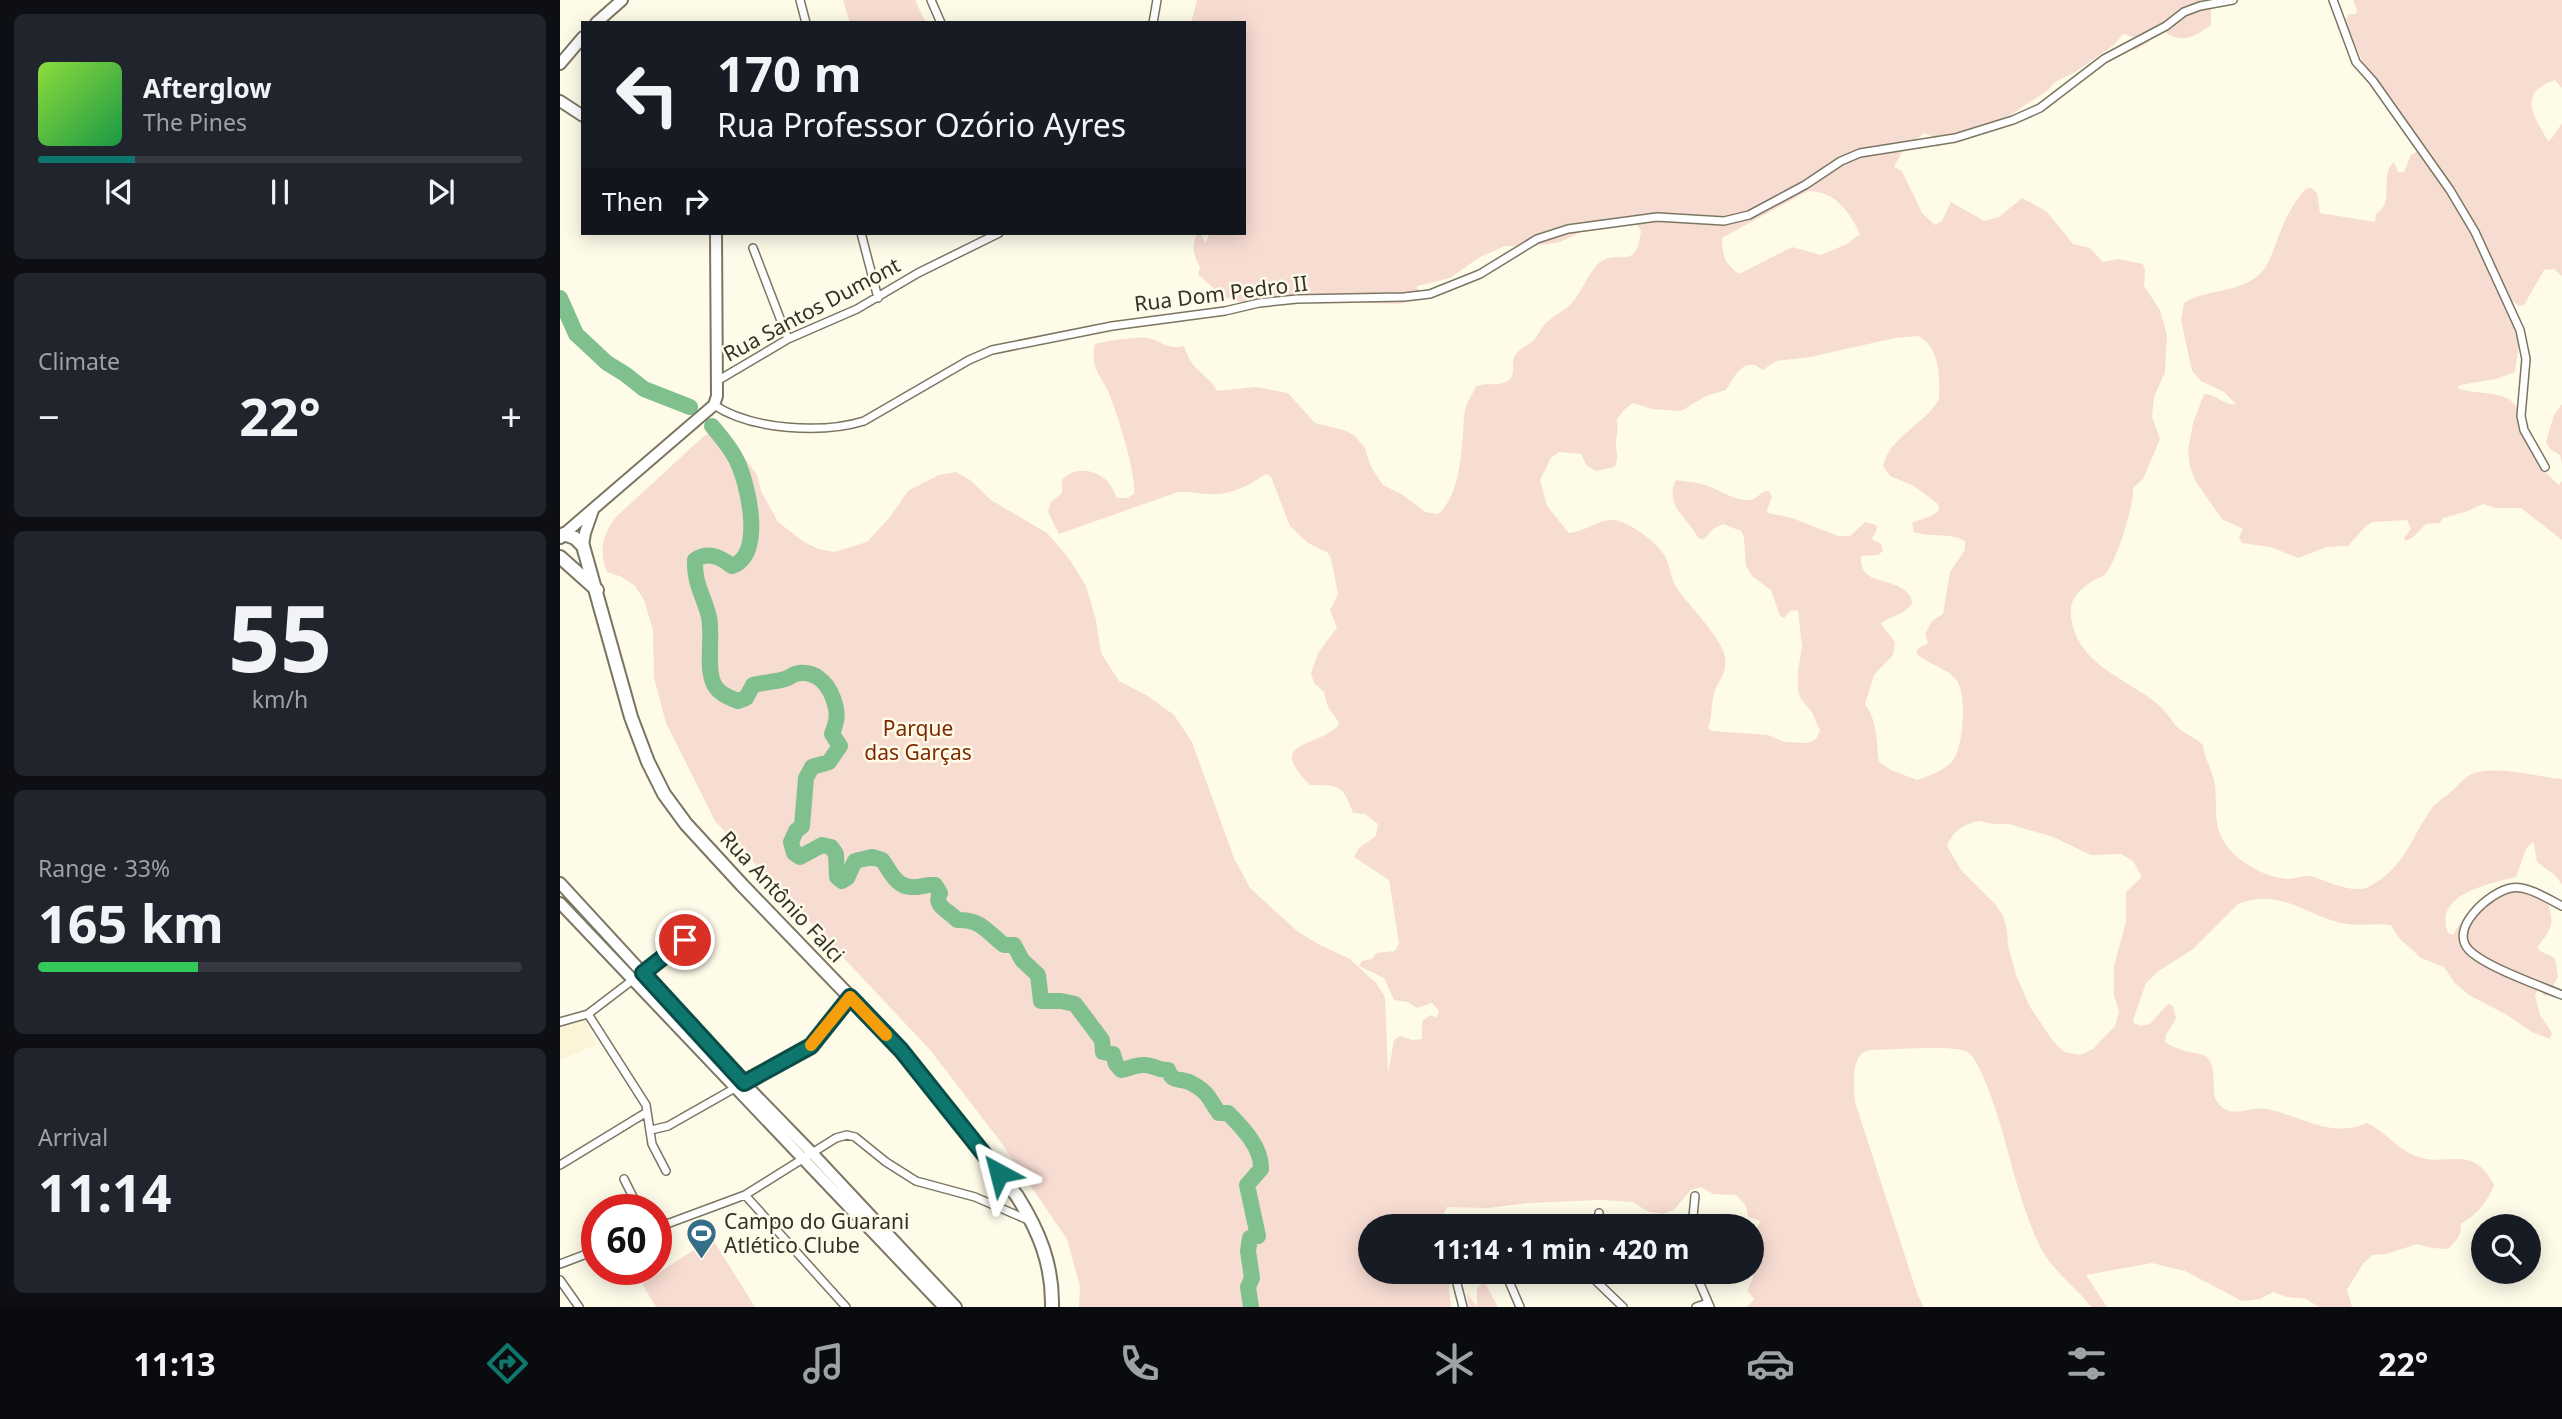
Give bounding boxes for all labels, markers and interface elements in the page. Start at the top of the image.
text: 170 m [717,40,862,106]
icon: left [602,49,693,140]
text: Afterglow [143,70,271,106]
text: Rua Professor Ozório Ayres [717,103,1126,146]
text: The Pines [143,106,247,138]
icon: previous [100,173,138,211]
icon: pause [261,173,299,211]
icon: next [422,173,460,211]
icon: right [677,182,715,220]
text: Then [602,183,663,219]
street label: Rua Santos Dumont [718,250,905,368]
street label: Rua Dom Pedro II [1133,268,1309,318]
text: Climate [38,345,120,377]
text: 22° [239,380,321,451]
text: − [38,390,60,442]
text: + [500,390,522,442]
text: 55 [228,575,332,699]
text: km/h [252,683,308,715]
park label: Parque das Garças [864,714,972,766]
street label: Rua Antônio Falci [714,825,851,968]
text: Range · 33% [38,852,170,884]
text: 165 km [38,887,224,958]
pin [655,910,715,970]
icon: arrive [666,921,704,959]
text: Arrival [38,1121,108,1153]
position arrow [962,1136,1036,1210]
text: 11:14 [38,1156,172,1227]
speed limit sign: 60 [581,1194,672,1285]
place label: Campo do Guarani Atlético Clube [724,1207,909,1259]
map controls [2471,1214,2541,1284]
button: search [2471,1214,2541,1284]
sports icon: Campo do Guarani Atlético Clube [684,1217,718,1261]
text: 11:14 · 1 min · 420 m [1433,1231,1689,1267]
icon: directions [483,1339,532,1388]
icon: music [799,1339,848,1388]
icon: phone [1115,1339,1164,1388]
icon: climate [1430,1339,1479,1388]
icon: car [1746,1339,1795,1388]
icon: filters [2062,1339,2111,1388]
text: 11:13 [133,1342,216,1385]
text: 22° [2378,1342,2428,1385]

